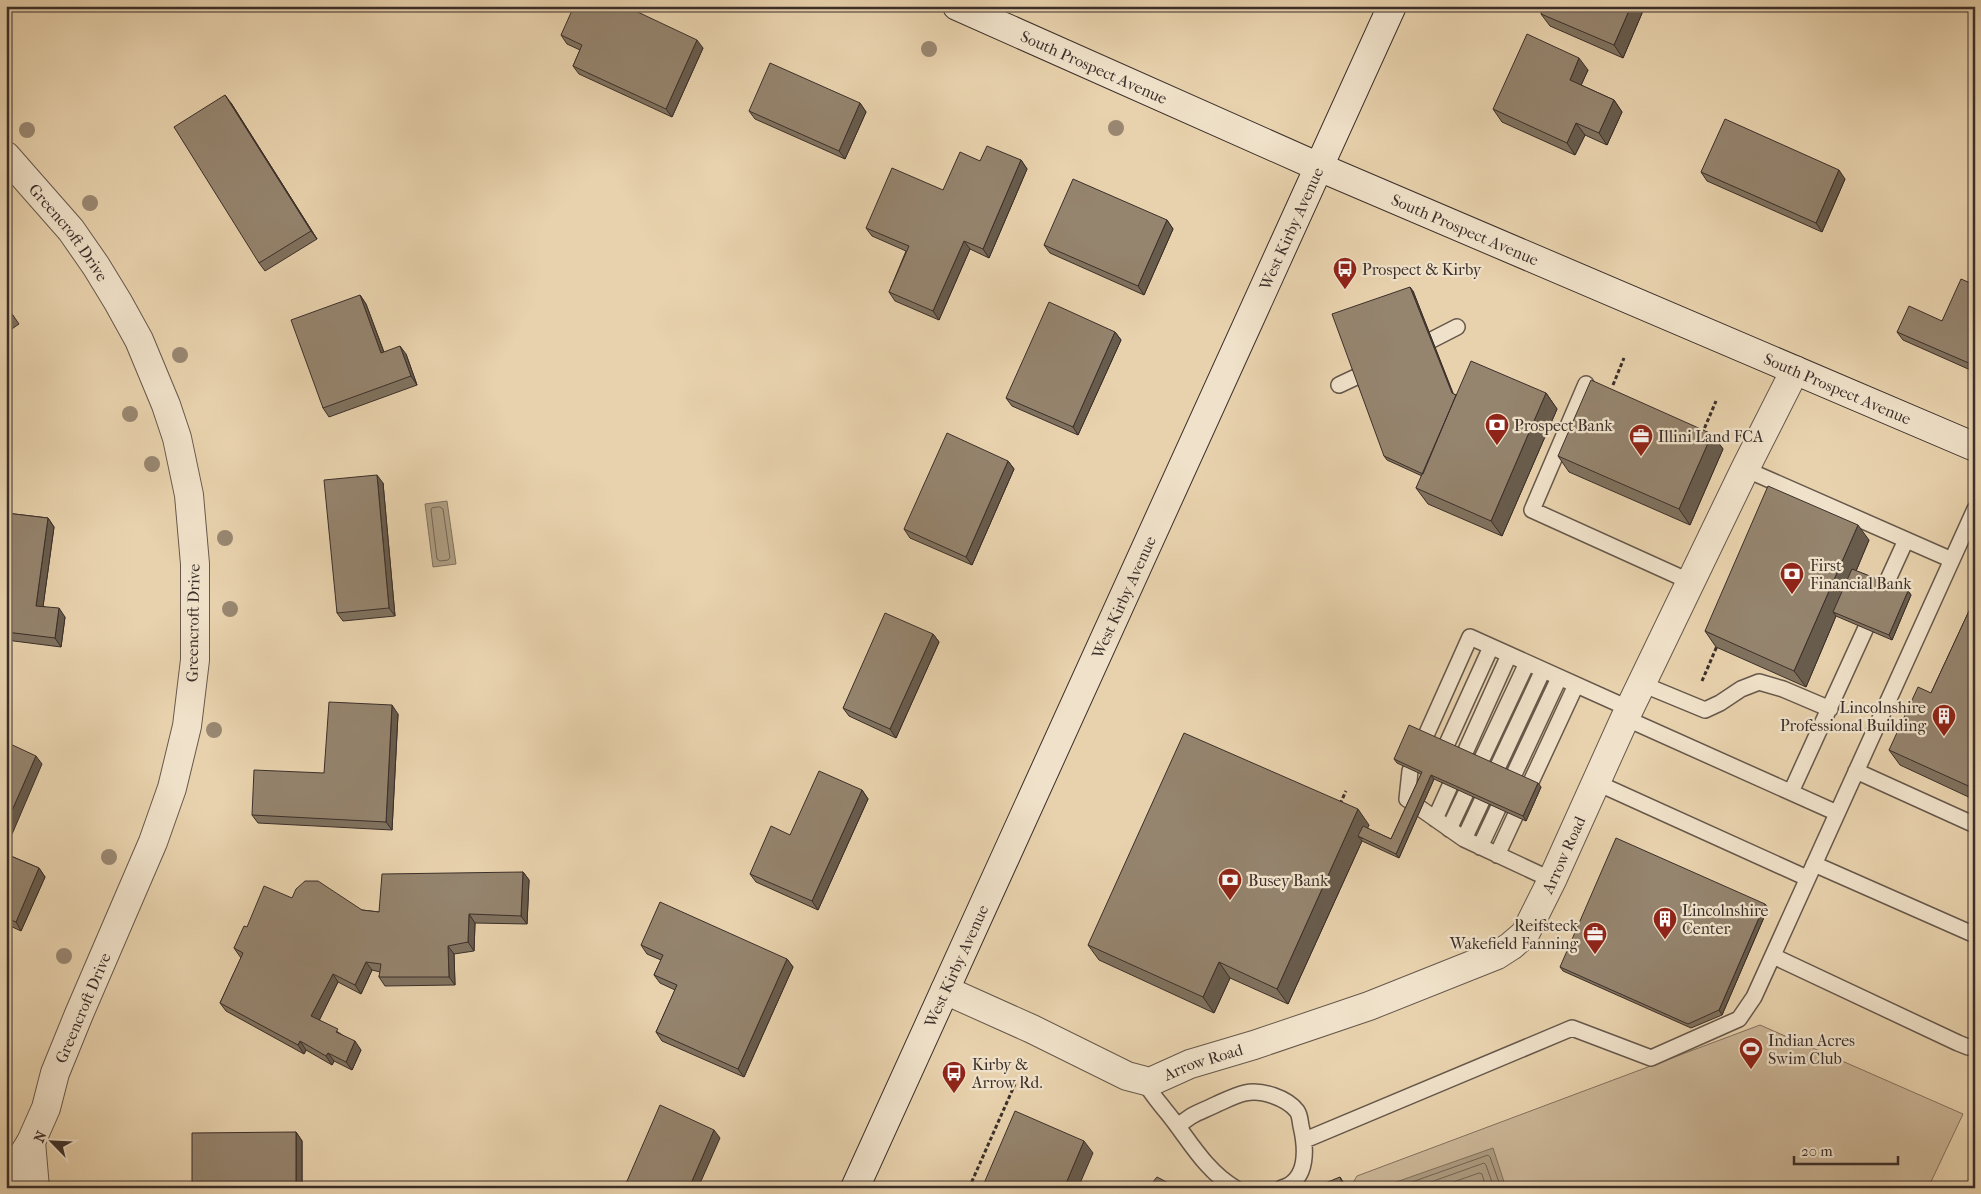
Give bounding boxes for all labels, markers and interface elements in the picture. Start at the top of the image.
street label: South Prospect Avenue [1018,26,1170,108]
street label: West Kirby Avenue [1255,164,1327,293]
street label: Greencroft Drive [25,180,112,285]
street label: South Prospect Avenue [1389,190,1542,269]
bus stop icon: Prospect & Kirby [1332,256,1358,290]
place label: Prospect & Kirby [1362,260,1482,279]
street label: South Prospect Avenue [1761,349,1914,428]
bank icon: Prospect Bank [1484,412,1510,446]
place label: Prospect Bank [1514,416,1613,435]
office icon: Illini Land FCA [1628,423,1654,457]
place label: Illini Land FCA [1658,427,1764,446]
street label: West Kirby Avenue [1087,533,1160,662]
place label: First Financial Bank [1810,556,1912,593]
bank icon: First Financial Bank [1779,561,1805,595]
street label: Greencroft Drive [182,564,204,682]
place label: Lincolnshire Professional Building [1780,698,1926,735]
building icon: Lincolnshire Professional Building [1931,703,1957,737]
street label: Arrow Road [1537,813,1589,897]
bank icon: Busey Bank [1217,867,1243,901]
place label: Busey Bank [1248,871,1329,890]
place label: Lincolnshire Center [1682,901,1769,938]
street label: West Kirby Avenue [919,902,992,1031]
building icon: Lincolnshire Center [1652,906,1678,940]
place label: Reifsteck Wakefield Fanning [1449,916,1579,953]
office icon: Reifsteck Wakefield Fanning [1582,921,1608,955]
street label: Greencroft Drive [51,950,115,1066]
place label: Indian Acres Swim Club [1768,1031,1855,1068]
sports icon: Indian Acres Swim Club [1738,1036,1764,1070]
street label: Arrow Road [1159,1039,1245,1085]
place label: Kirby & Arrow Rd. [971,1055,1043,1092]
bus stop icon: Kirby & Arrow Rd. [941,1060,967,1094]
north arrow [28,1116,78,1166]
text: N [31,1128,51,1145]
scale bar [1794,1134,1897,1166]
text: 20 m [1801,1142,1833,1160]

